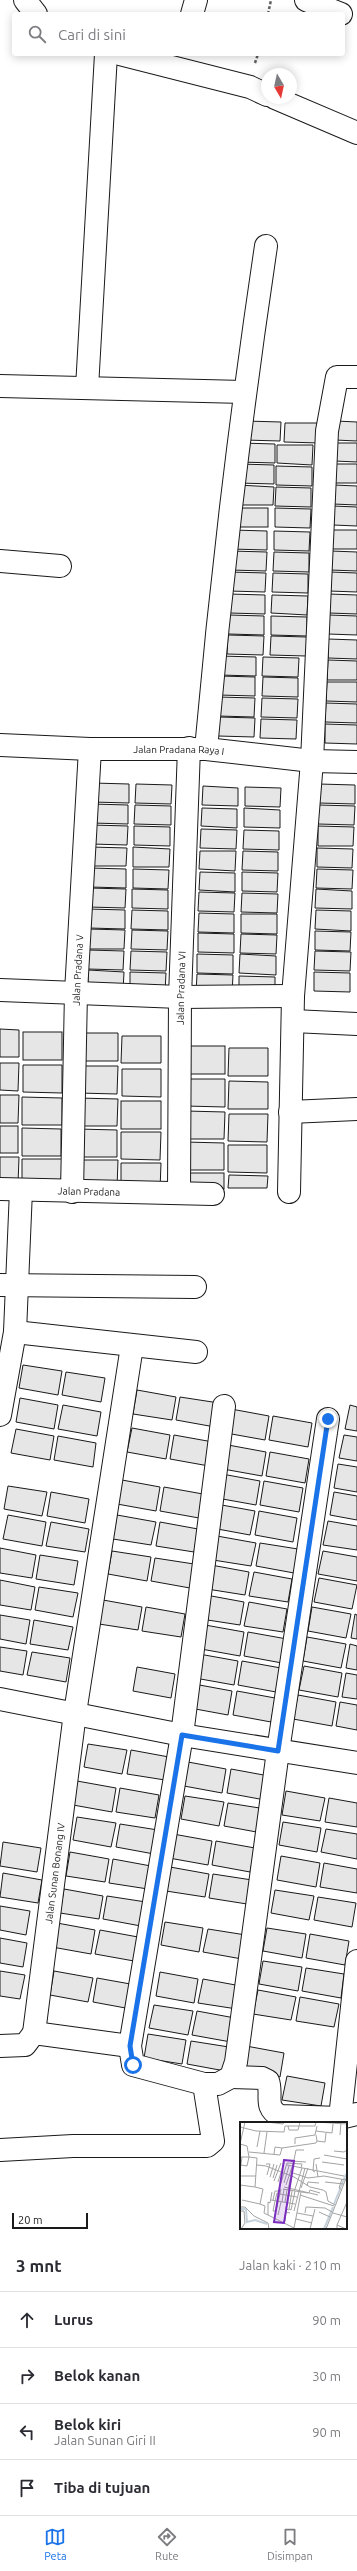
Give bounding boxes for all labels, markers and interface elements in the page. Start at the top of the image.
search box [12,12,345,56]
icon: search [26,23,48,45]
text: Cari di sini [58,26,126,43]
north arrow [261,68,297,104]
street label: Jalan Pradana Raya I [133,743,225,757]
street label: Jalan Pradana V [70,934,85,1006]
street label: Jalan Pradana VI [174,951,187,1025]
street label: Jalan Pradana [58,1185,120,1197]
route end [319,1410,337,1428]
street label: Jalan Sunan Bonang IV [43,1822,66,1924]
route start [124,2056,142,2074]
inset map [240,2122,347,2229]
scale bar [12,2211,88,2230]
text: 20 m [18,2214,42,2226]
text: 3 mnt [16,2256,62,2275]
text: Jalan kaki · 210 m [239,2258,341,2272]
icon: ahead [16,2309,38,2331]
text: Lurus [54,2311,93,2328]
text: 90 m [312,2313,341,2327]
icon: right [16,2365,38,2387]
text: Belok kanan [54,2367,140,2384]
text: 30 m [312,2369,341,2383]
text: Belok kiri [54,2416,121,2433]
icon: left [16,2421,38,2443]
text: 90 m [312,2425,341,2439]
text: Jalan Sunan Giri II [54,2433,156,2447]
icon: arrive [16,2477,38,2499]
text: Tiba di tujuan [54,2479,150,2496]
tab: Peta [44,2526,67,2562]
tab: Rute [155,2526,179,2562]
tab: Disimpan [267,2526,313,2562]

